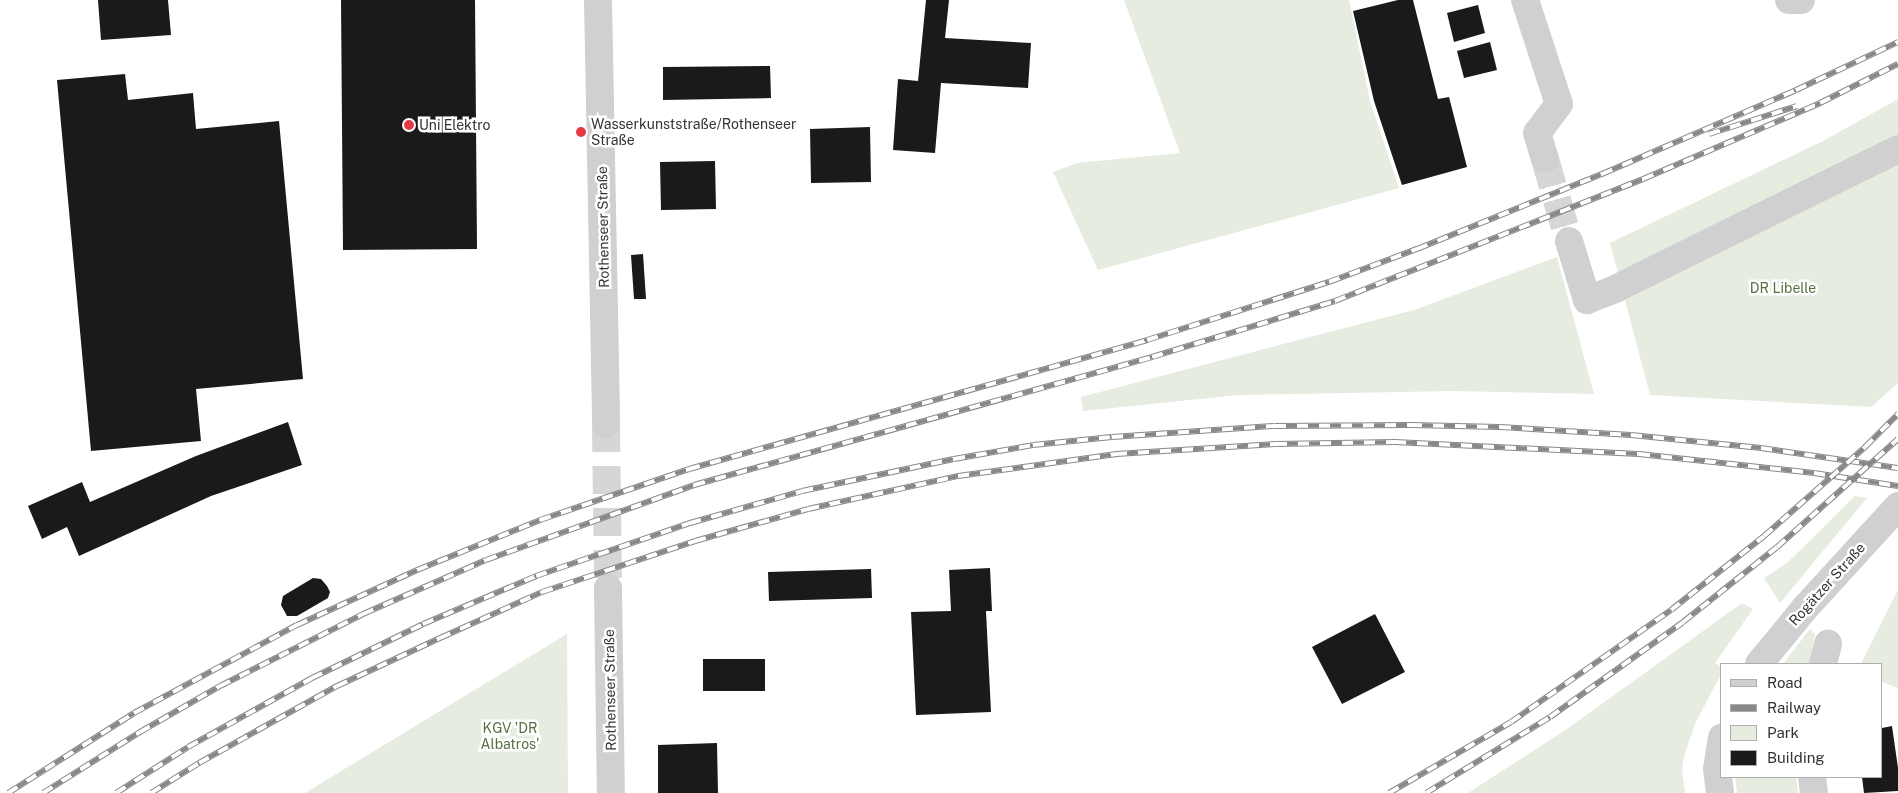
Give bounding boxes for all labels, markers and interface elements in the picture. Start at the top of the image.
place label: Wasserkunststraße/Rothenseer Straße [591,116,796,148]
place label: Uni Elektro [419,117,490,133]
marker: Uni Elektro [403,119,415,131]
marker: Wasserkunststraße/Rothenseer Straße [575,126,587,138]
street label: Rothenseer Straße [594,166,612,288]
park label: DR Libelle [1750,280,1816,296]
street label: Rogätzer Straße [1785,539,1869,629]
street label: Rothenseer Straße [601,629,619,751]
legend [1720,663,1883,778]
text: Road [1767,674,1803,691]
text: Railway [1767,699,1821,716]
park label: KGV 'DR Albatros' [481,720,539,752]
text: Park [1767,724,1799,741]
text: Building [1767,749,1825,766]

